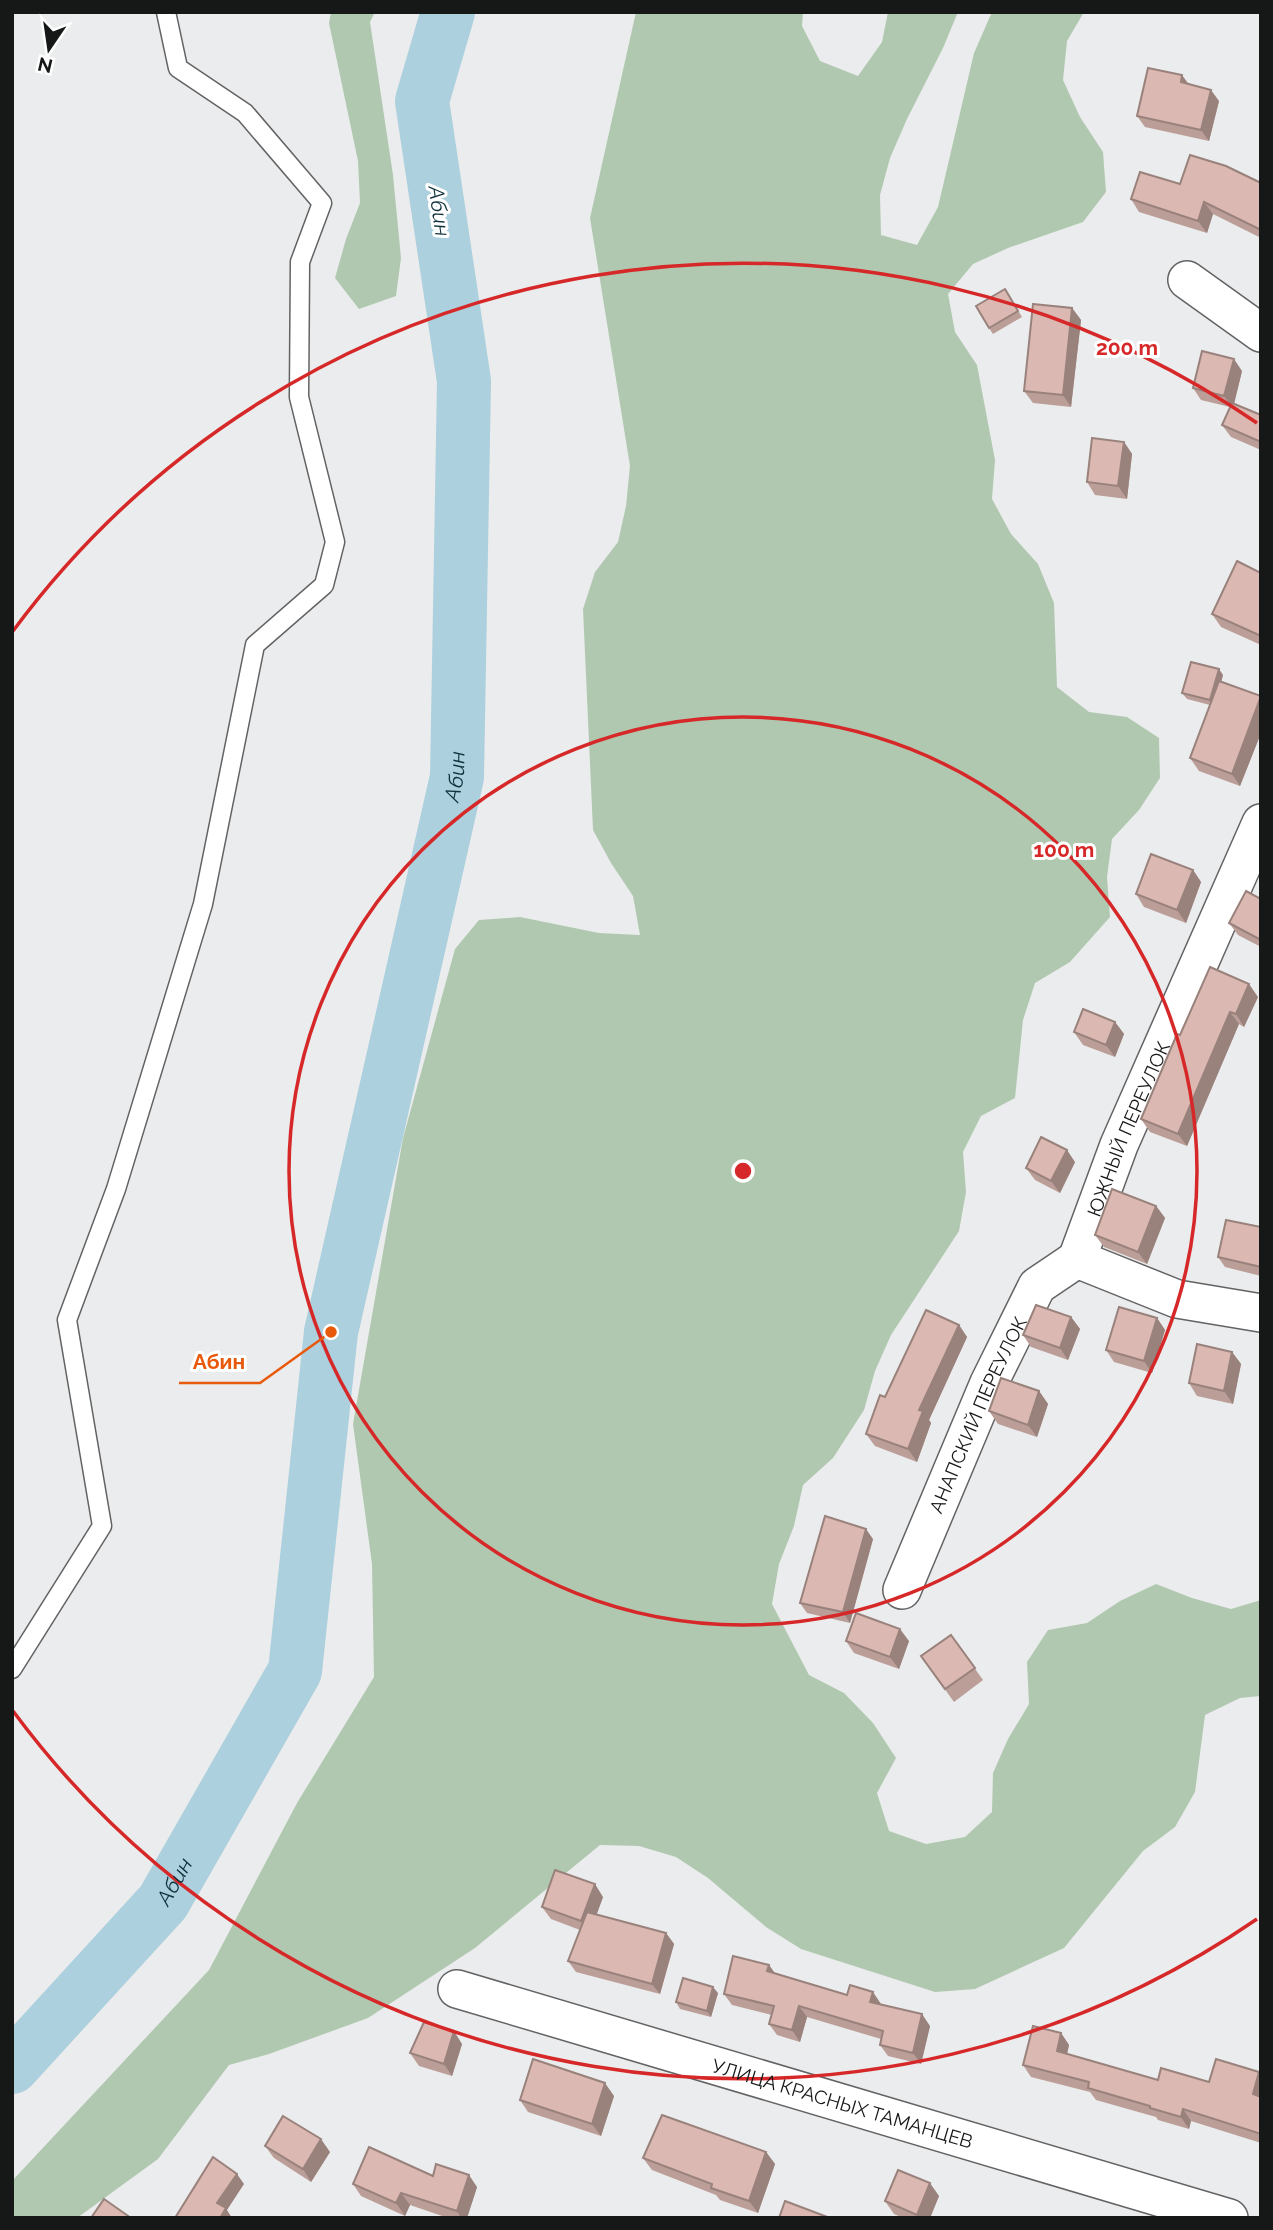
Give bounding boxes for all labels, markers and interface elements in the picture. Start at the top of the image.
north arrow [14,14,84,84]
text: N [36,53,55,78]
water label: Абин [423,183,455,238]
text: 200 m [1096,335,1158,360]
water label: Абин [439,751,469,805]
text: 100 m [1034,837,1094,862]
street label: ЮЖНЫЙ ПЕРЕУЛОК [1083,1038,1174,1219]
centre of rings [731,1159,755,1183]
street label: АНАПСКИЙ ПЕРЕУЛОК [925,1313,1031,1516]
callout: Абин [179,1341,260,1383]
text: Абин [193,1349,245,1374]
water label: Абин [150,1853,197,1910]
street label: УЛИЦА КРАСНЫХ ТАМАНЦЕВ [709,2054,975,2152]

